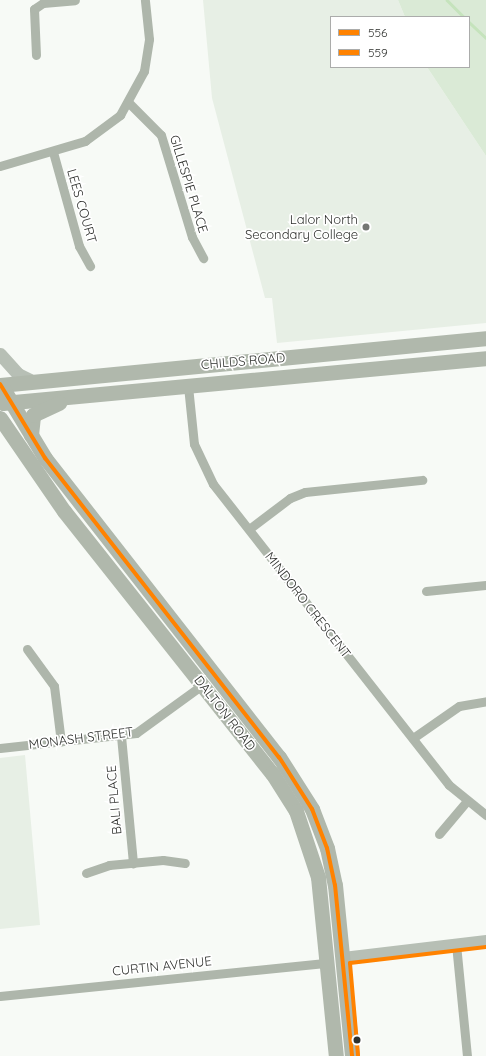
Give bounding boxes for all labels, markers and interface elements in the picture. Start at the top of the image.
legend [330,16,470,68]
text: 556 [368,25,388,40]
text: 559 [368,45,388,60]
street label: GILLESPIE PLACE [167,133,211,235]
street label: LEES COURT [64,167,100,245]
place label: Lalor North Secondary College [245,212,358,243]
marker: Lalor North Secondary College [361,222,371,232]
street label: CHILDS ROAD [200,350,286,372]
street label: MINDORO CRESCENT [262,549,354,661]
street label: DALTON ROAD [191,672,259,754]
street label: MONASH STREET [28,724,134,752]
street label: BALI PLACE [103,765,125,835]
street label: CURTIN AVENUE [112,953,212,979]
unlabelled marker [352,1035,362,1045]

